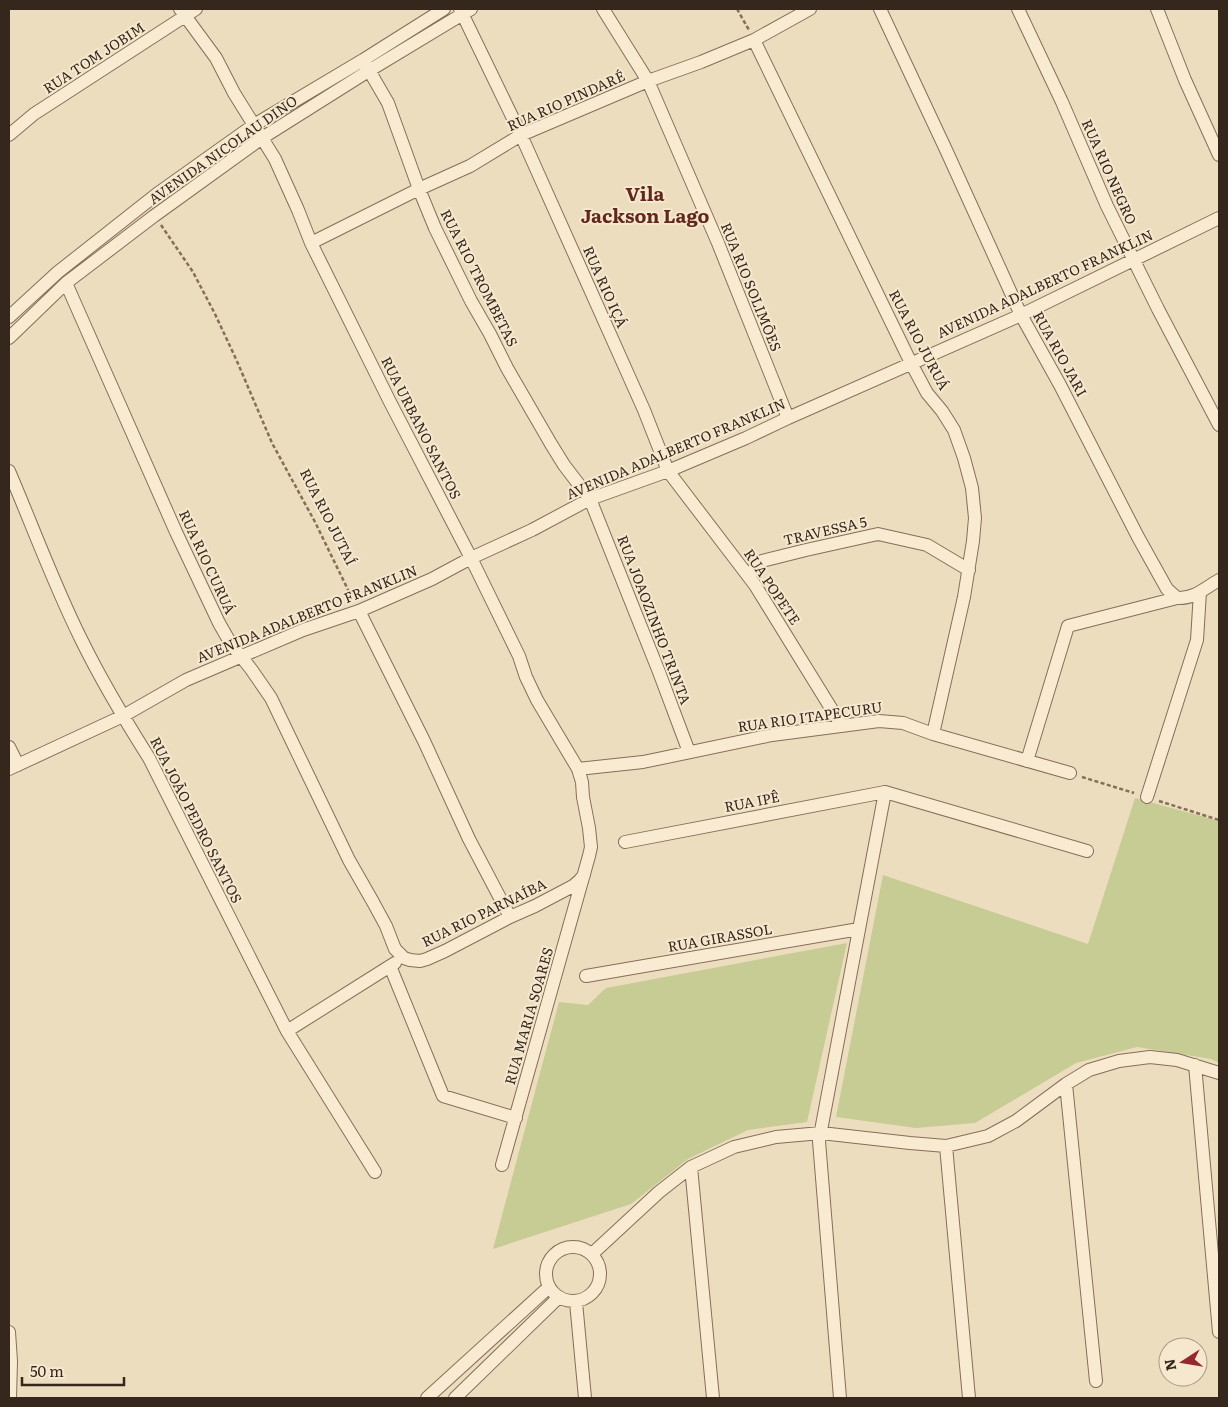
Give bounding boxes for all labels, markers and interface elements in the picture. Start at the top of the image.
street label: RUA TOM JOBIM [39,17,148,98]
street label: RUA RIO PINDARÉ [503,65,628,135]
street label: AVENIDA NICOLAU DINO [144,90,301,208]
street label: RUA RIO NEGRO [1078,116,1142,227]
district label: Vila Jackson Lago [581,179,709,229]
street label: RUA RIO TROMBETAS [437,205,523,350]
street label: RUA RIO SOLIMÕES [717,219,787,354]
street label: AVENIDA ADALBERTO FRANKLIN [933,224,1156,342]
street label: RUA RIO IÇÁ [579,243,633,331]
street label: RUA RIO JURUÁ [885,286,955,394]
street label: RUA RIO JARI [1029,307,1093,400]
street label: RUA URBANO SANTOS [377,353,467,502]
street label: AVENIDA ADALBERTO FRANKLIN [563,393,788,503]
street label: RUA RIO JUTAÍ [296,465,362,568]
street label: RUA RIO CURUÁ [175,506,241,618]
street label: TRAVESSA 5 [781,511,869,549]
street label: RUA JOAOZINHO TRINTA [613,532,697,708]
street label: RUA POPETE [740,544,806,629]
street label: AVENIDA ADALBERTO FRANKLIN [193,560,420,667]
street label: RUA RIO ITAPECURU [736,696,884,736]
street label: RUA JOÃO PEDRO SANTOS [146,733,248,906]
street label: RUA IPÊ [723,786,781,816]
street label: RUA RIO PARNAÍBA [418,873,550,951]
street label: RUA GIRASSOL [666,918,774,956]
street label: RUA MARIA SOARES [499,945,557,1087]
north arrow [1158,1337,1208,1387]
scale bar [22,1354,125,1386]
text: N [1158,1357,1180,1373]
text: 50 m [30,1359,64,1382]

